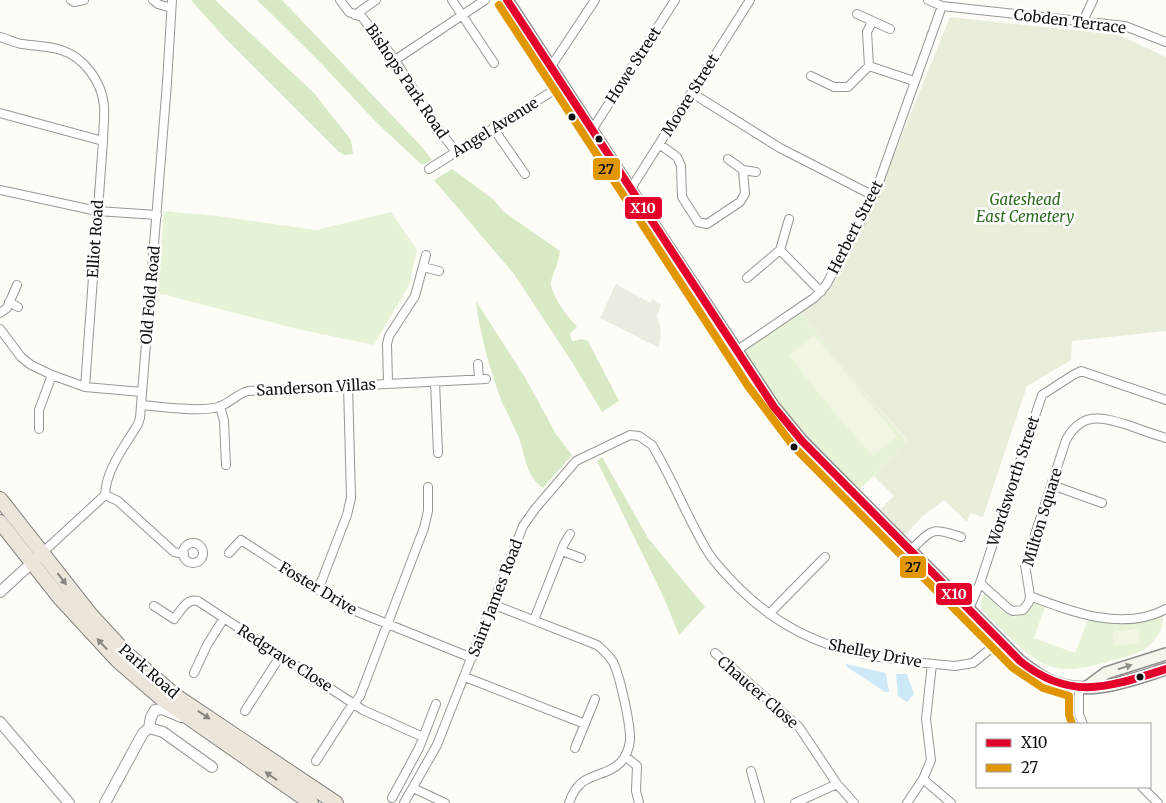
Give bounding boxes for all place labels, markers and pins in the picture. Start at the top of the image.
unlabelled marker [567,112,577,122]
unlabelled marker [594,134,604,144]
unlabelled marker [789,442,799,452]
unlabelled marker [1135,672,1145,682]

